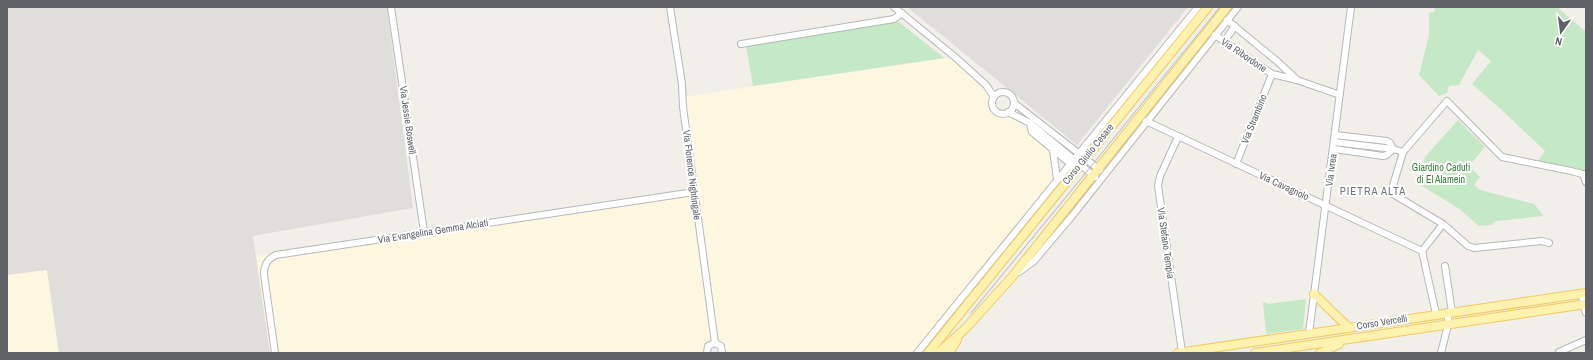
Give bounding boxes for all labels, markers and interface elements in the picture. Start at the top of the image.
north arrow [1541,12,1581,52]
text: N [1554,34,1563,49]
street label: Via Ribordone [1218,35,1270,75]
street label: Via Jessie Boswell [397,85,419,155]
street label: Via Strambino [1238,92,1270,146]
street label: Corso Giulio Cesare [1059,121,1117,187]
street label: Via Florence Nightingale [680,129,704,221]
street label: Via Ivrea [1322,152,1340,187]
park label: Giardino Caduti di El Alamein [1412,161,1470,186]
street label: Via Cavagnolo [1257,169,1311,203]
district label: PIETRA ALTA [1340,184,1406,198]
street label: Via Stefano Tempia [1155,207,1177,280]
street label: Via Evangelina Gemma Alciati [377,216,489,246]
street label: Corso Vercelli [1356,312,1408,332]

